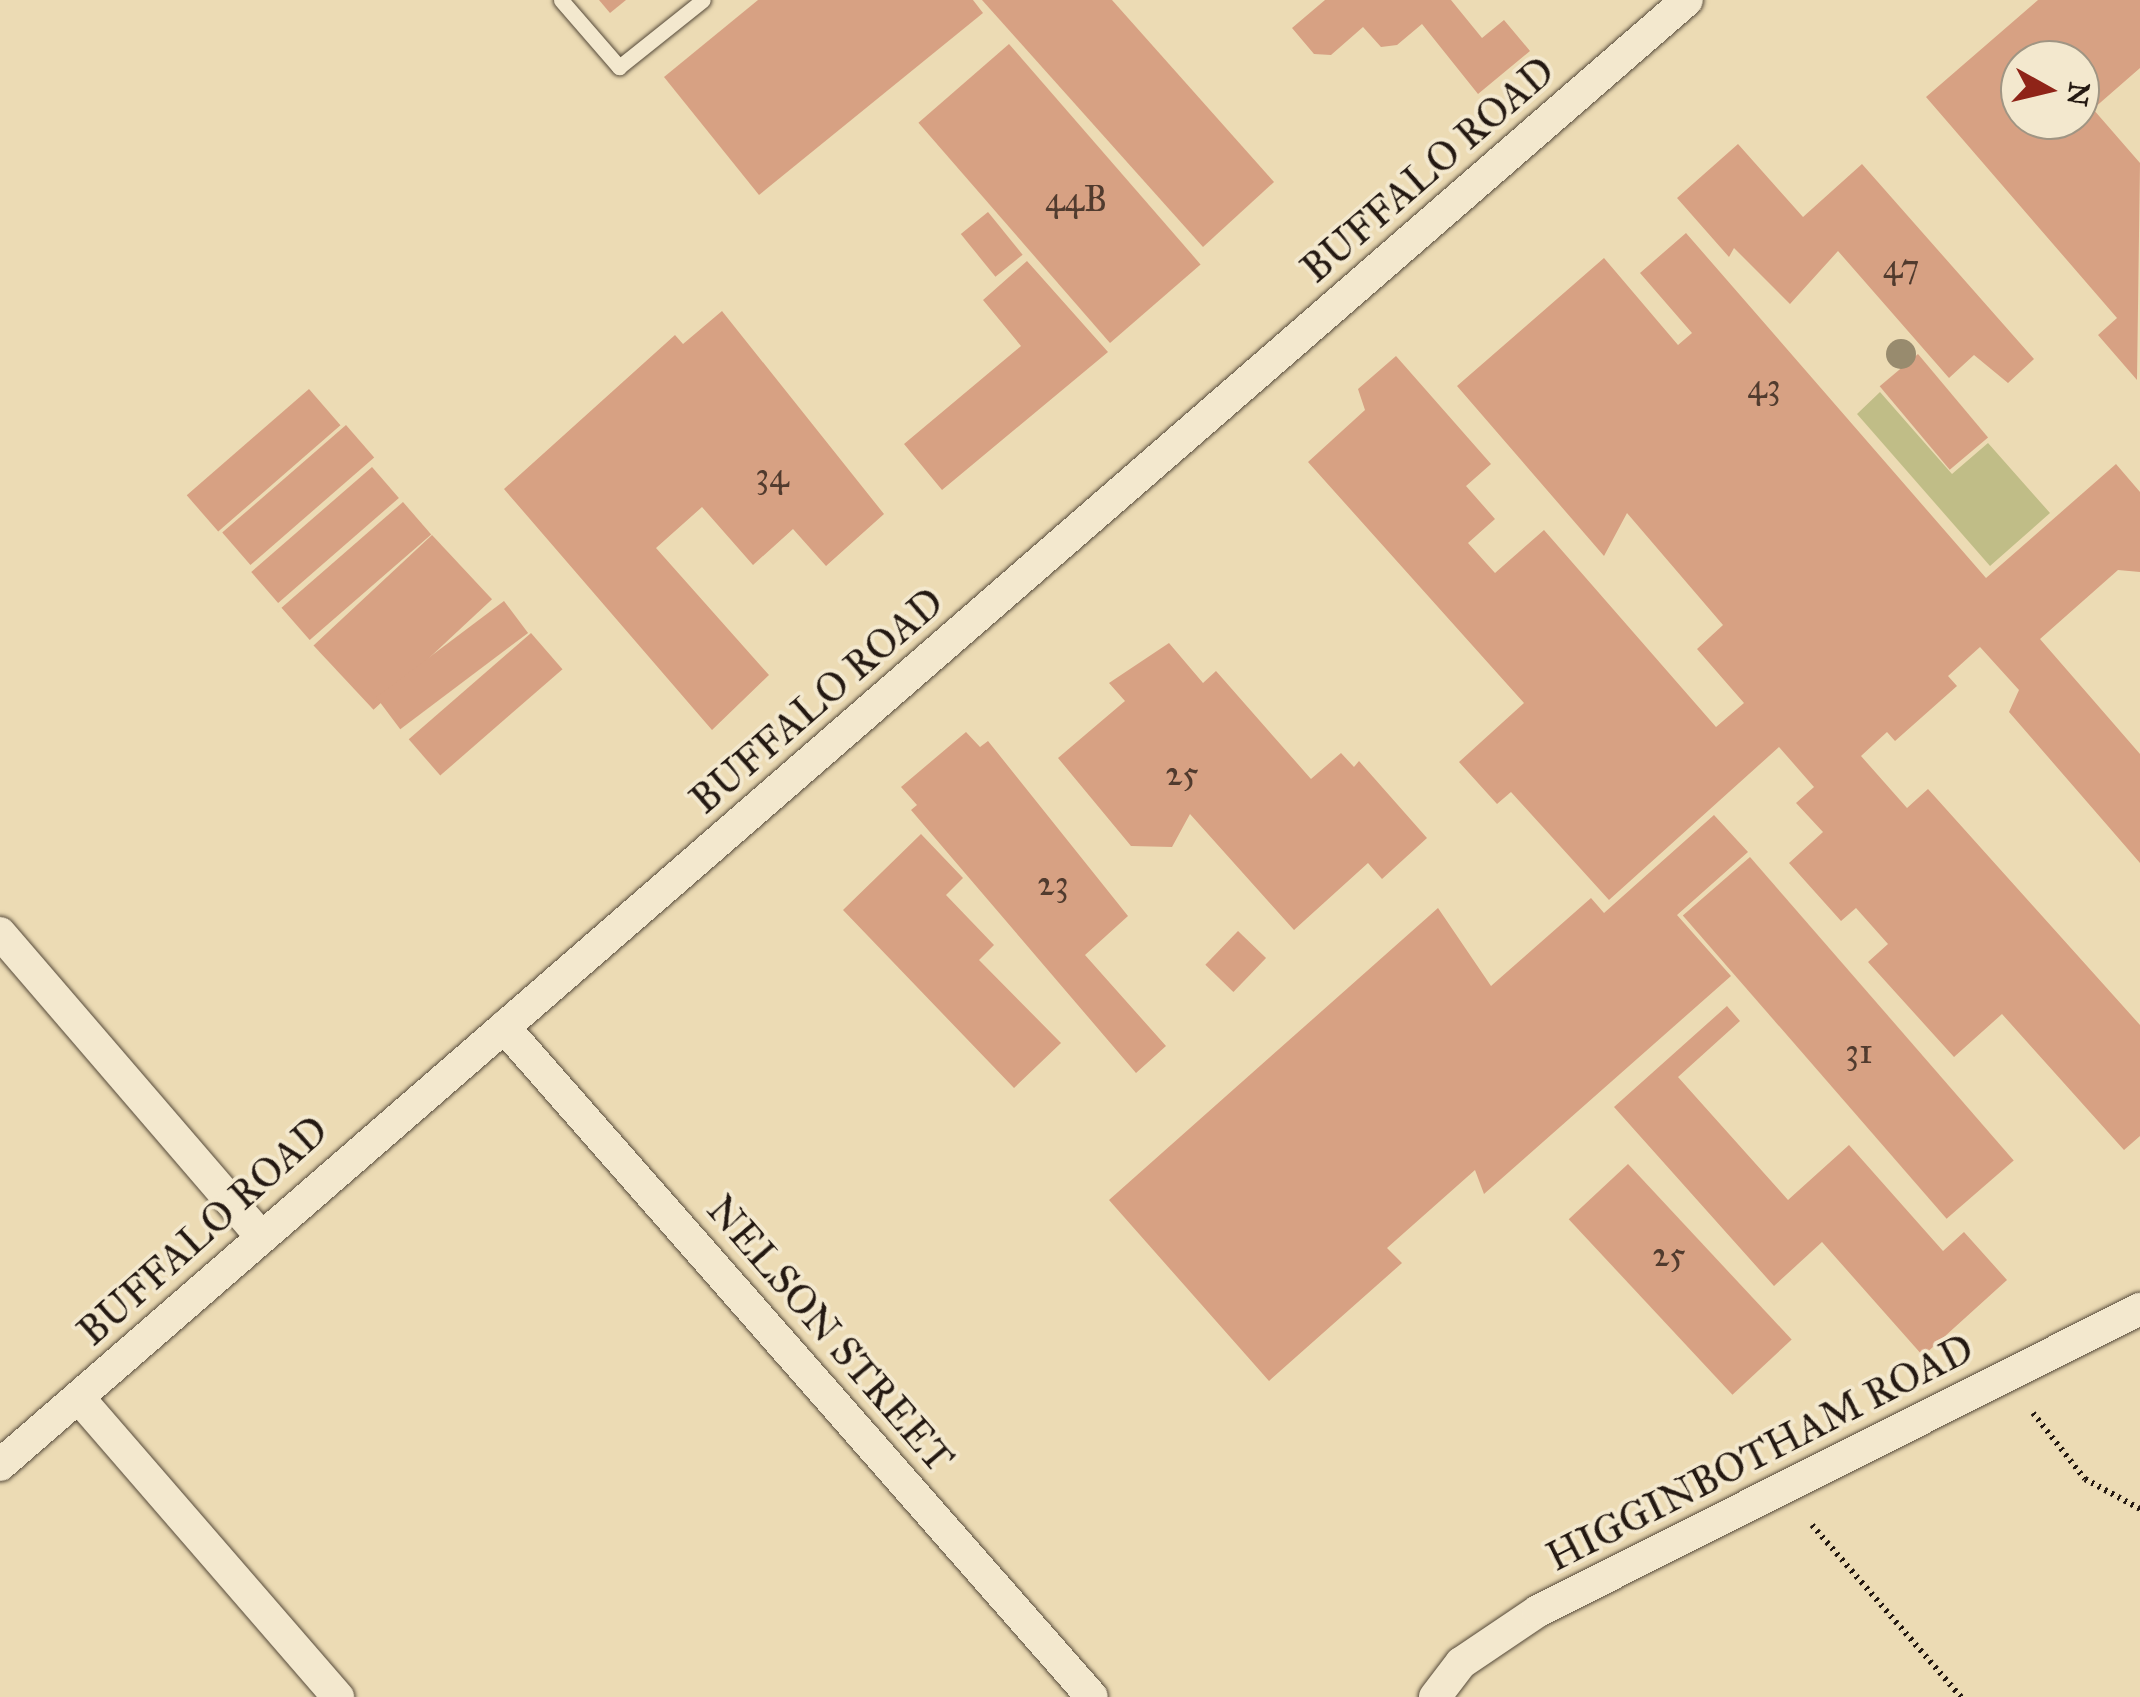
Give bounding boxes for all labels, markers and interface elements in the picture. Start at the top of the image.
north arrow [2000,40,2100,140]
street label: BUFFALO ROAD [1292,47,1564,293]
text: N [2059,80,2097,108]
house number: 44B [1045,179,1107,221]
house number: 47 [1883,246,1919,288]
house number: 43 [1747,366,1781,408]
house number: 34 [755,455,789,497]
street label: BUFFALO ROAD [681,578,953,824]
house number: 25 [1165,753,1199,795]
house number: 23 [1037,863,1069,905]
house number: 31 [1845,1031,1873,1073]
street label: BUFFALO ROAD [68,1106,338,1356]
street label: NELSON STREET [697,1186,963,1482]
house number: 25 [1652,1234,1686,1276]
street label: HIGGINBOTHAM ROAD [1539,1324,1981,1582]

